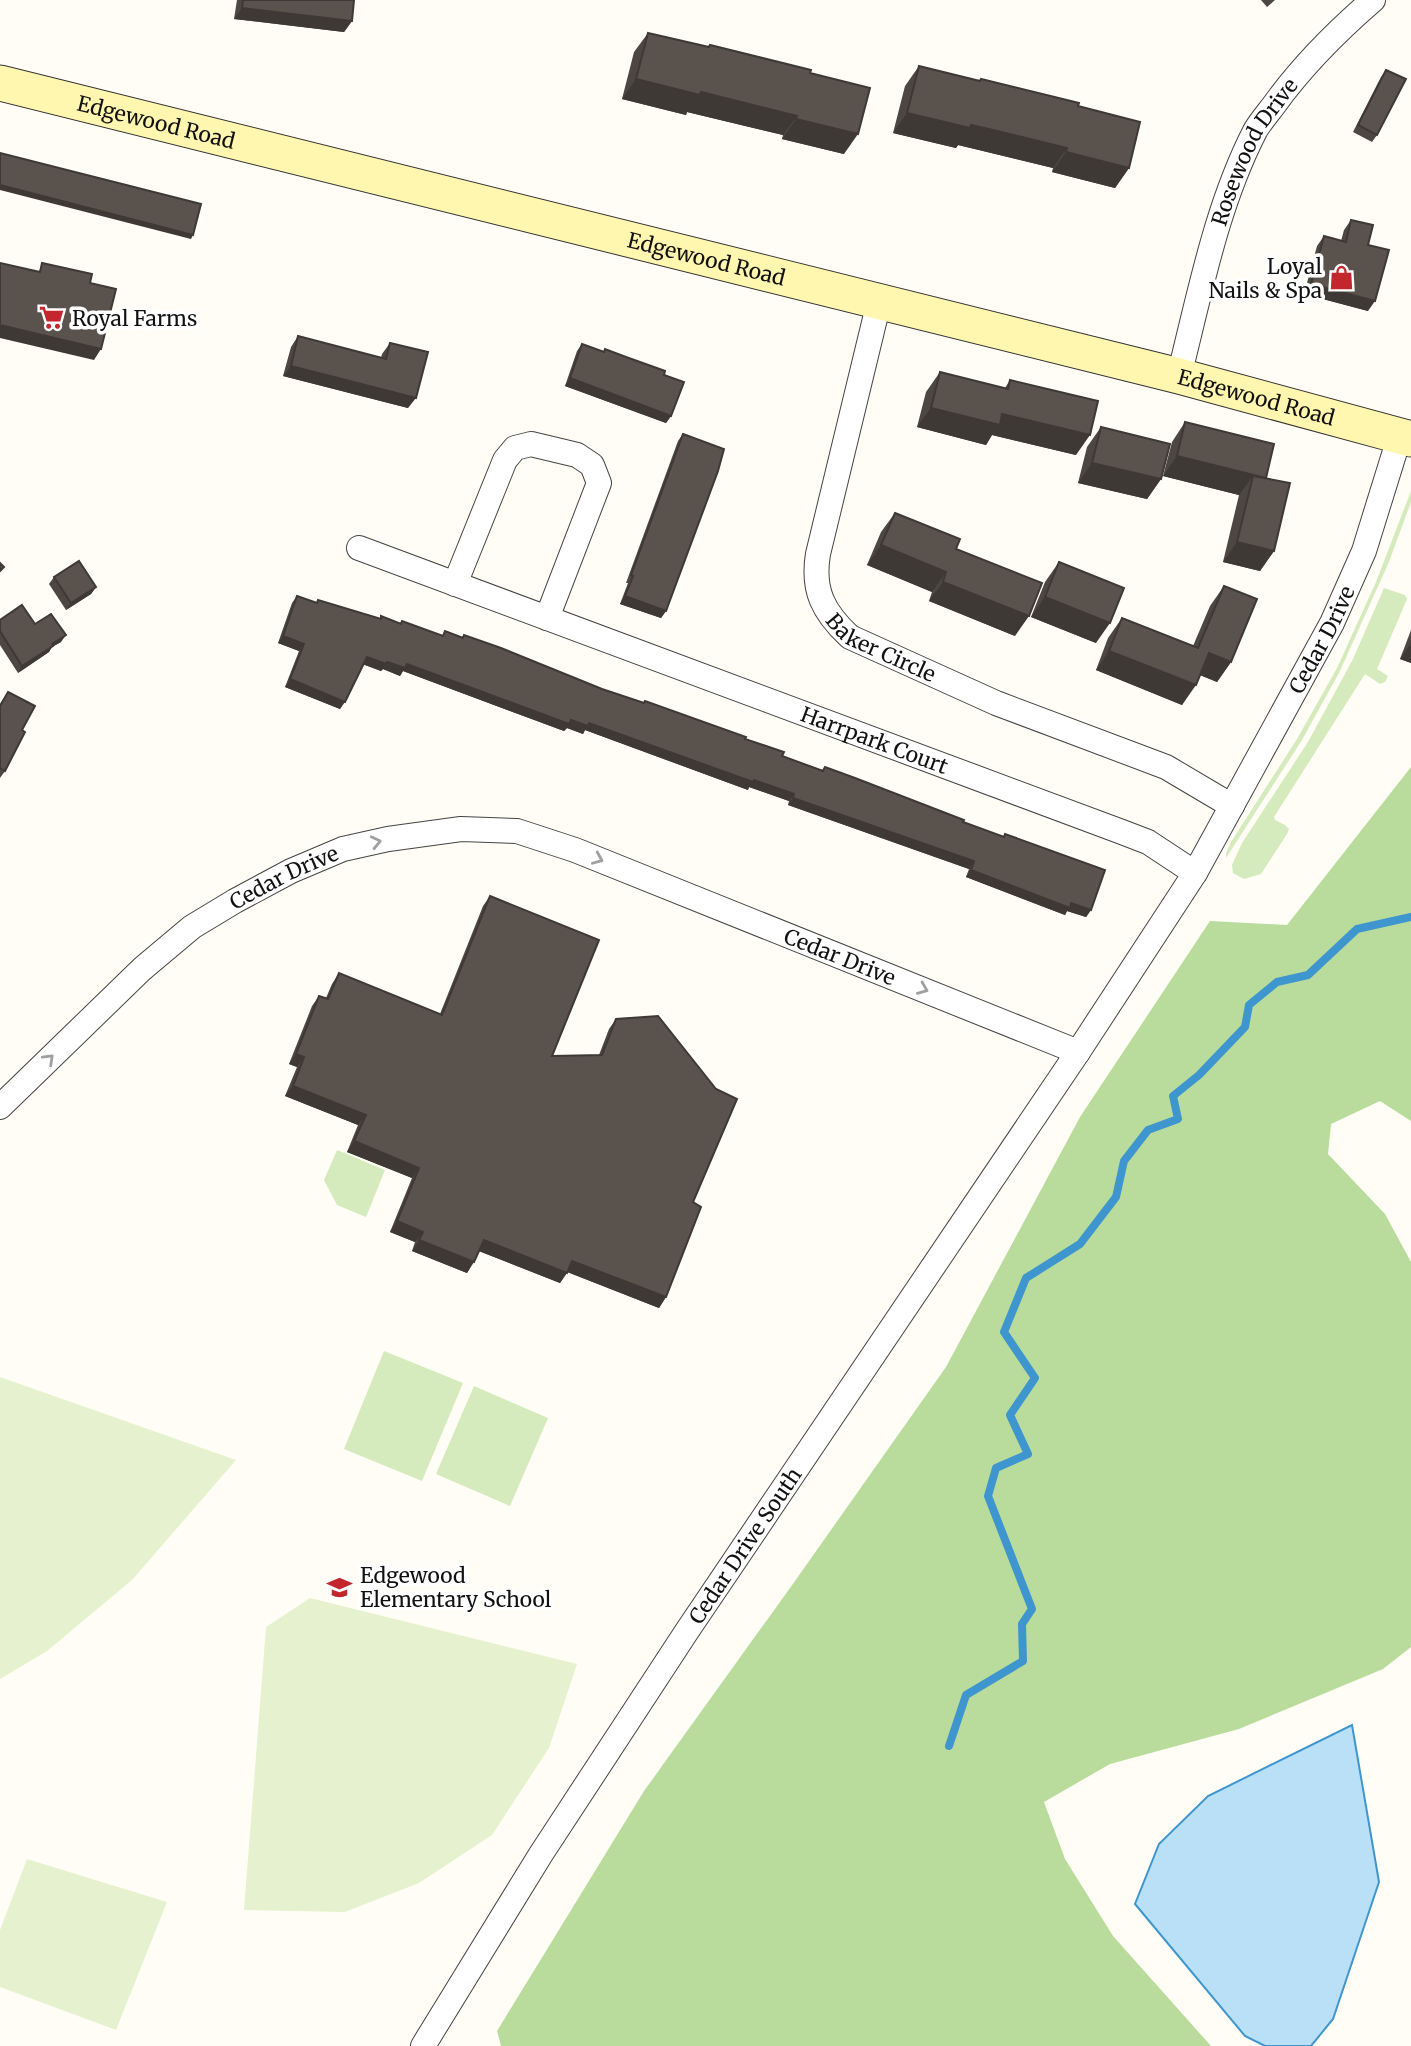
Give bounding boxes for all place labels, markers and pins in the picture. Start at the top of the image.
place label: Loyal Nails & Spa [1209,253,1322,304]
shop icon: Loyal Nails & Spa [1328,264,1356,292]
supermarket icon: Royal Farms [38,304,66,332]
place label: Royal Farms [72,305,197,332]
place label: Edgewood Elementary School [360,1562,552,1613]
school or university icon: Edgewood Elementary School [326,1573,354,1601]

